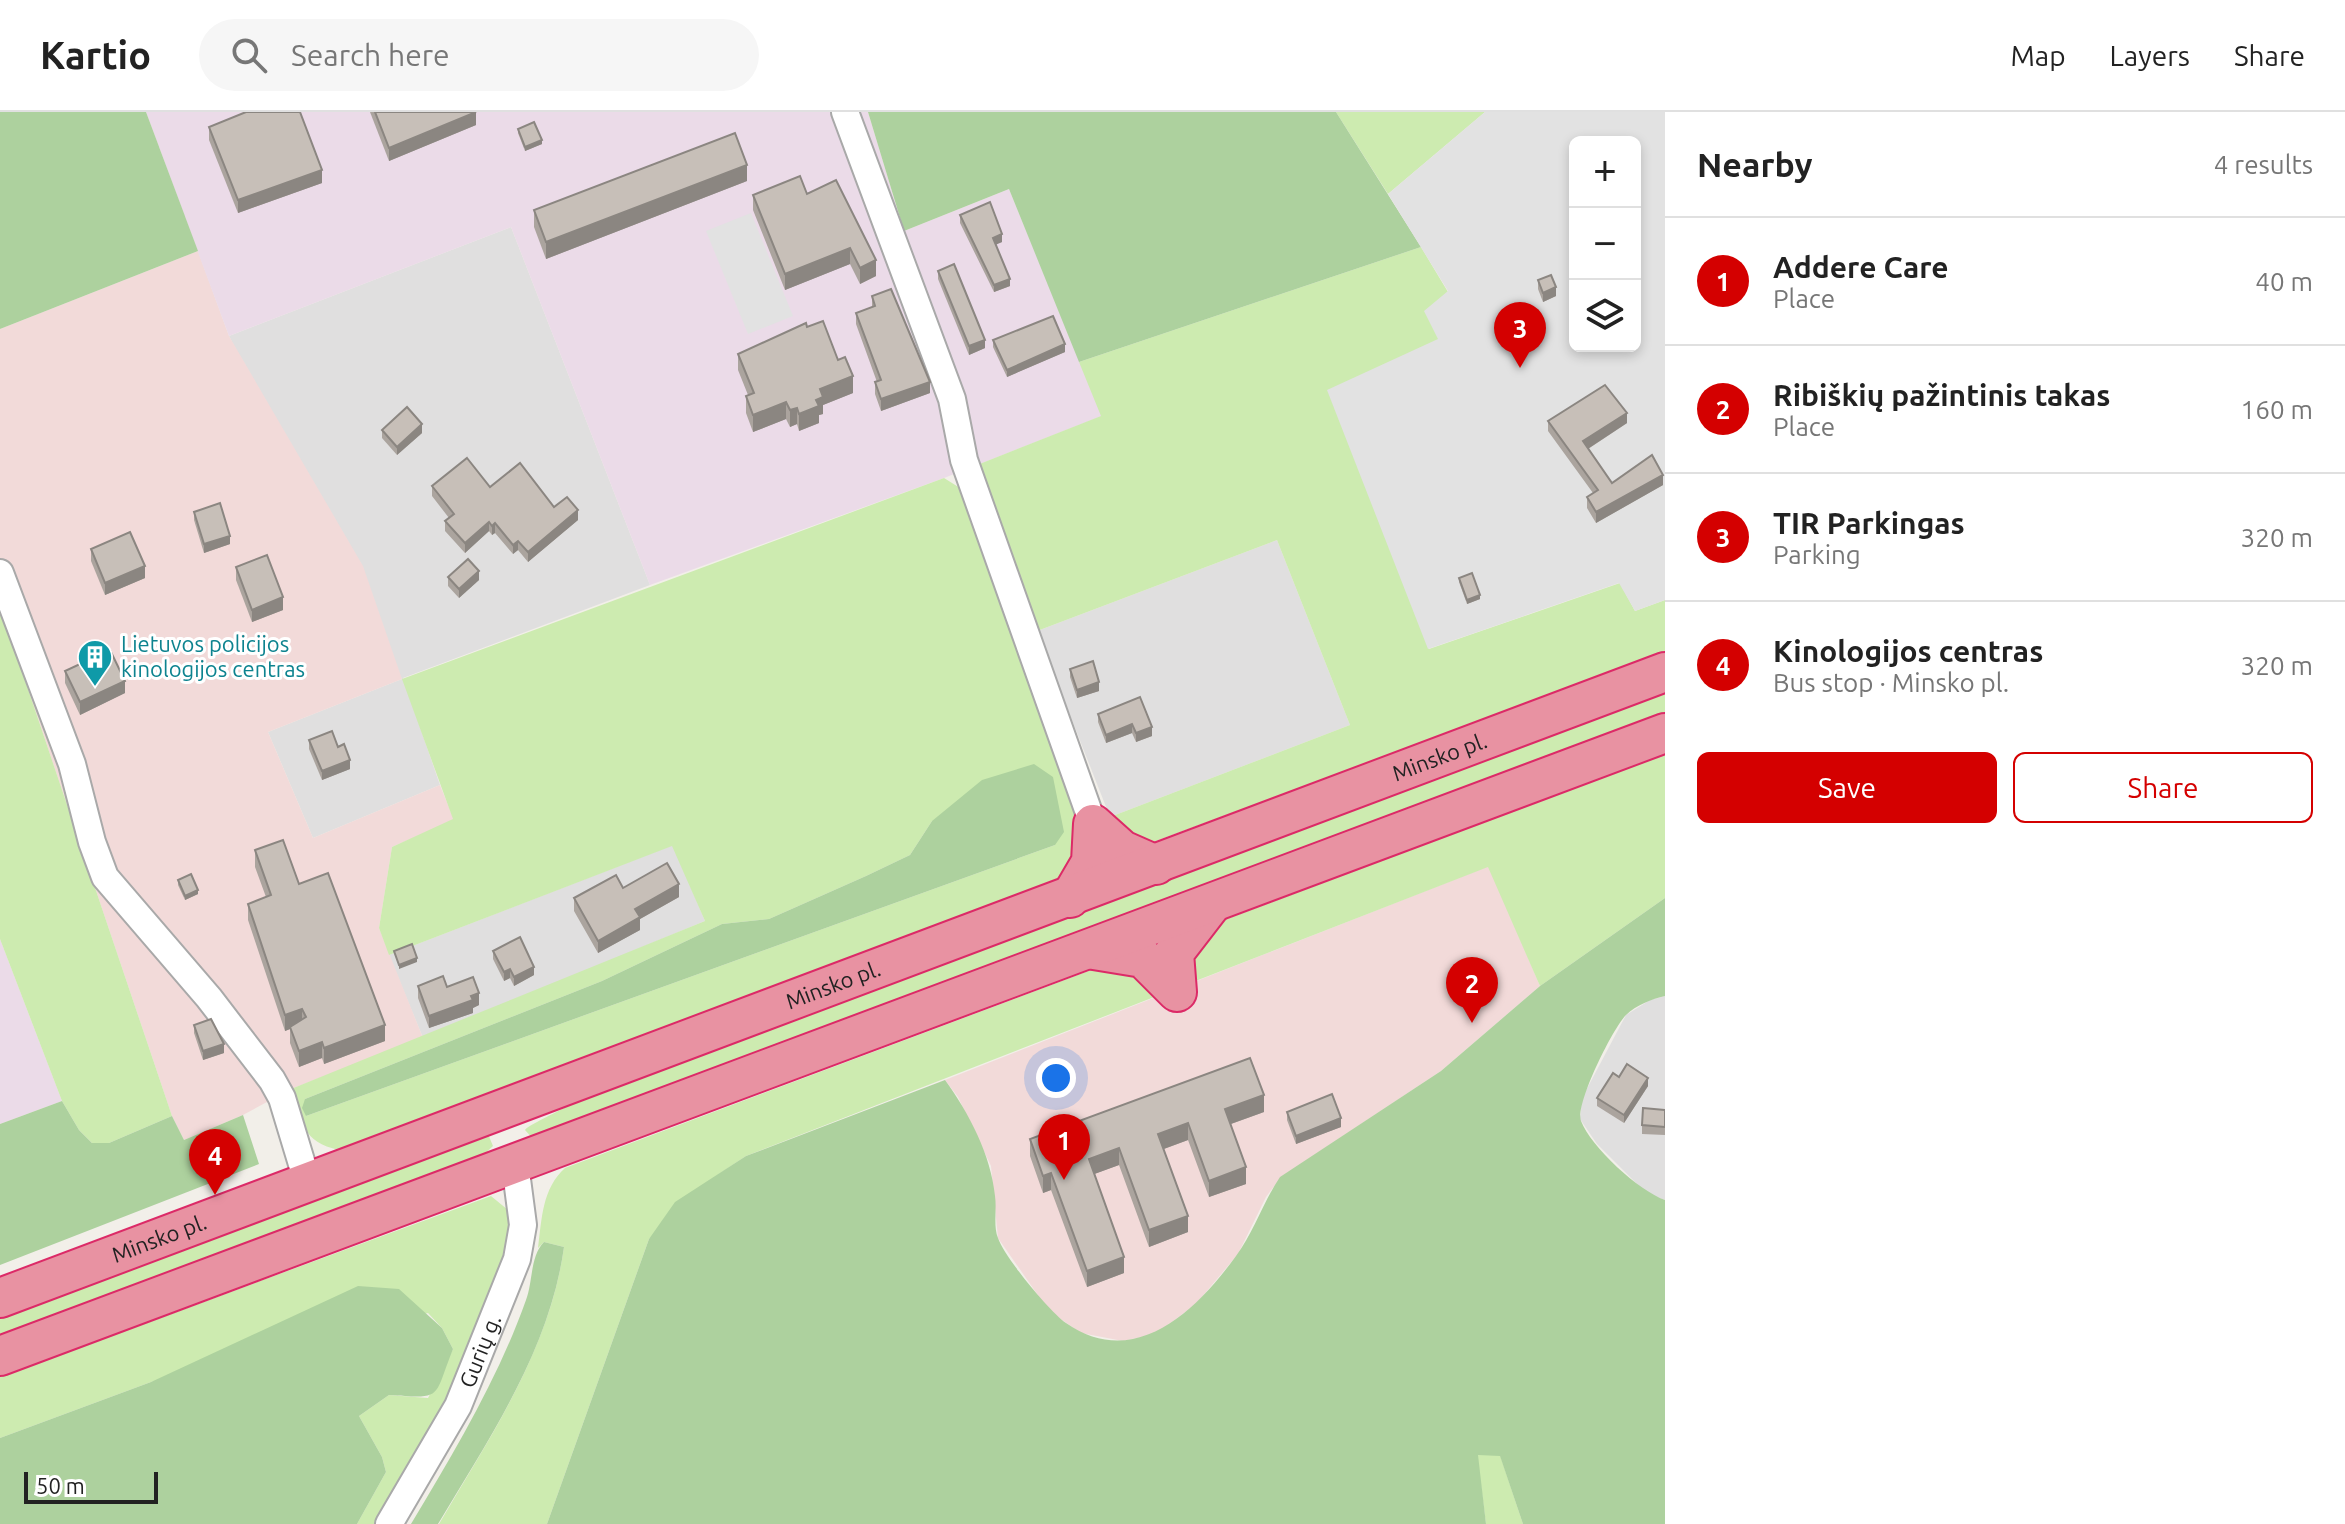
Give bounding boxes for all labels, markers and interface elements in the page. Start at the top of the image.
search box [199,19,759,91]
icon: search [227,33,271,77]
text: Kartio [40,34,151,76]
text: Search here [291,38,450,72]
text: Map [2010,40,2066,71]
text: Layers [2110,40,2190,71]
text: Share [2234,40,2305,71]
map controls [1569,136,1641,352]
button: + [1569,136,1641,208]
text: Nearby [1697,145,1812,183]
text: 4 results [2214,150,2313,179]
button: − [1569,208,1641,280]
text: Addere Care [1773,250,1949,284]
text: 1 [1716,267,1730,296]
text: 40 m [2255,267,2313,296]
button: layers [1569,280,1641,352]
text: Place [1773,284,1835,313]
pin: 3 [1494,302,1546,368]
text: Ribiškių pažintinis takas [1773,378,2110,412]
text: 2 [1716,395,1730,424]
text: 160 m [2241,395,2313,424]
text: Place [1773,412,1835,441]
text: TIR Parkingas [1773,506,1965,540]
text: 3 [1716,523,1730,552]
text: 320 m [2241,523,2313,552]
text: Parking [1773,540,1861,569]
place label: Lietuvos policijos kinologijos centras [121,631,305,681]
text: Kinologijos centras [1773,634,2043,668]
building icon: Lietuvos policijos kinologijos centras [76,638,114,688]
text: 4 [1716,651,1730,680]
text: 320 m [2241,651,2313,680]
text: Bus stop · Minsko pl. [1773,668,2009,697]
street label: Minsko pl. [1389,727,1490,785]
button: Save [1697,752,1997,823]
button: Share [2013,752,2313,823]
street label: Minsko pl. [782,955,884,1014]
pin: 2 [1446,957,1498,1023]
your location [1036,1058,1076,1098]
pin: 1 [1038,1114,1090,1180]
pin: 4 [189,1129,241,1195]
street label: Minsko pl. [108,1209,210,1267]
street label: Gurių g. [454,1311,505,1391]
scale bar [24,1468,158,1504]
text: 50 m [36,1473,85,1498]

